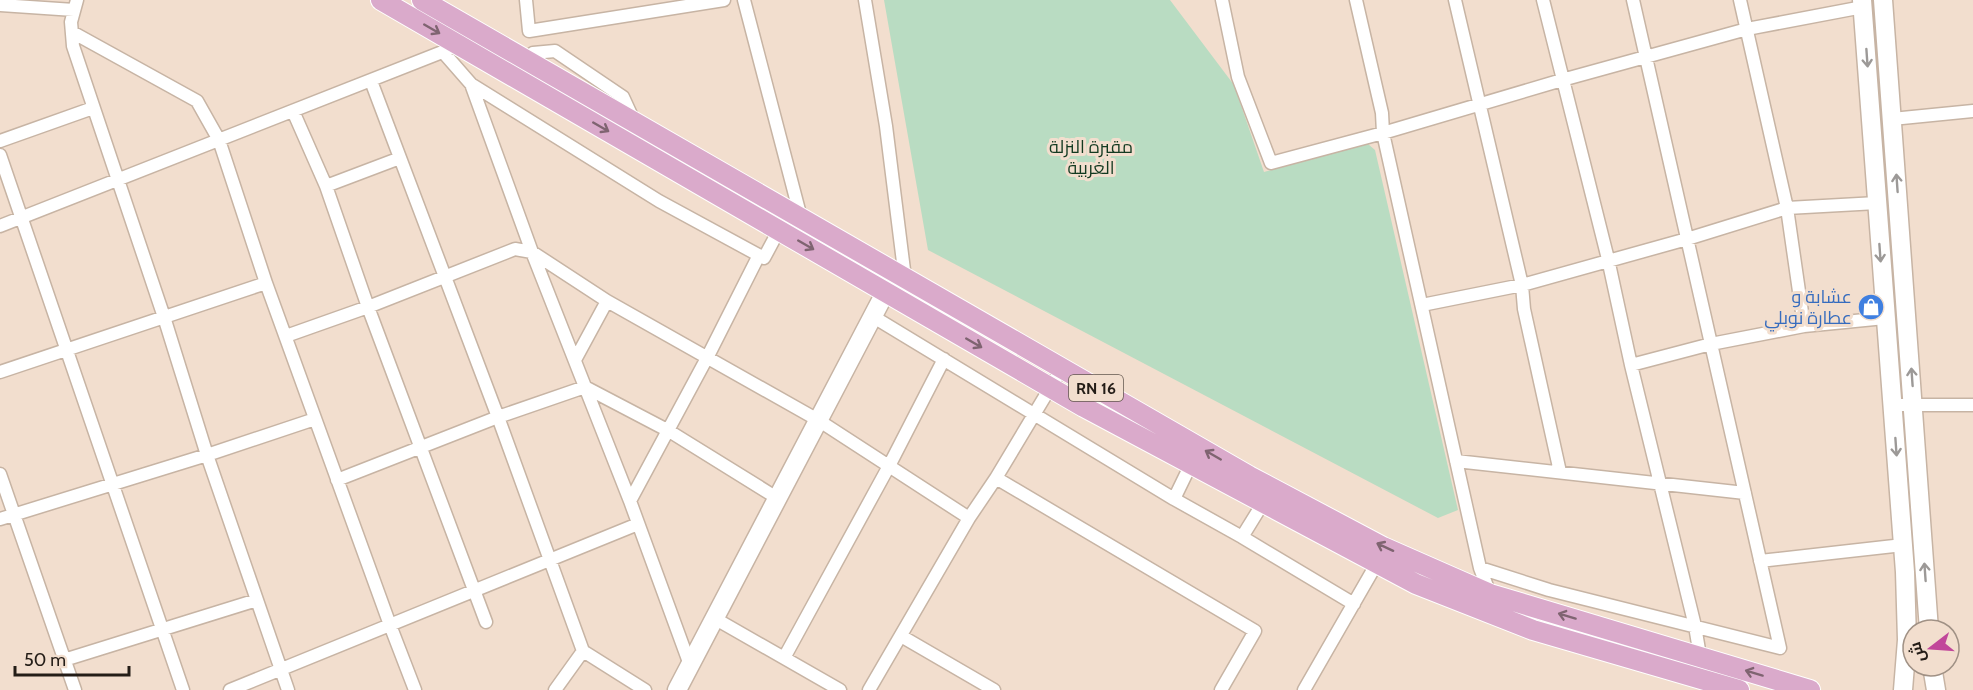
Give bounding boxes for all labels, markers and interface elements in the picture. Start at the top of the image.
one-way arrow [423,23,440,35]
one-way arrow [1861,48,1872,68]
one-way arrow [592,121,609,133]
park label: مقبرة النزلة الغربية [1049,136,1133,179]
one-way arrow [1891,173,1902,193]
one-way arrow [797,239,814,251]
one-way arrow [1875,242,1886,262]
place label: عشابة و عطارة نوبلي [1764,286,1852,332]
shop icon: عشابة و عطارة نوبلي [1856,292,1886,322]
one-way arrow [965,337,982,349]
one-way arrow [1906,368,1917,388]
road number: RN 16 [1069,375,1123,401]
one-way arrow [1891,437,1902,457]
one-way arrow [1205,449,1222,461]
one-way arrow [1377,541,1395,553]
one-way arrow [1919,562,1930,582]
one-way arrow [1558,610,1577,621]
north arrow [1901,618,1961,678]
scale bar [15,639,129,677]
text: ش [1905,640,1929,665]
text: 50 m [24,649,66,671]
one-way arrow [1745,666,1764,677]

